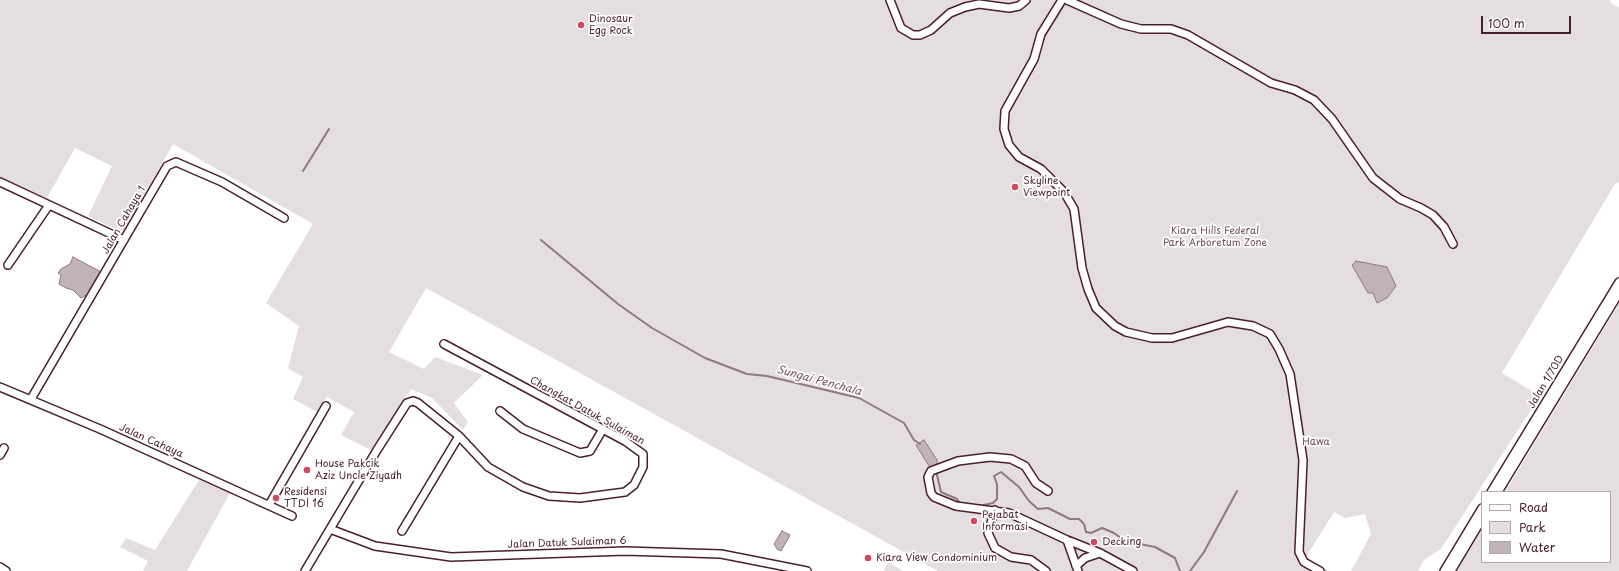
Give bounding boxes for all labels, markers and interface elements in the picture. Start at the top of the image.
scale bar [1483,8,1573,34]
place label: Dinosaur Egg Rock [589,13,633,36]
text: 100 m [1488,14,1525,32]
marker: Dinosaur Egg Rock [576,20,586,30]
place label: Skyline Viewpoint [1023,175,1070,198]
marker: Skyline Viewpoint [1010,182,1020,192]
street label: Jalan Cahaya 1 [100,184,148,256]
park label: Kiara Hills Federal Park Arboretum Zone [1163,225,1267,248]
street label: Jalan 1/70D [1525,353,1567,411]
water label: Sungai Penchala [775,363,863,399]
street label: Changkat Datuk Sulaiman [528,374,646,448]
street label: Jalan Cahaya [117,422,185,460]
park label: Hawa [1302,436,1330,448]
place label: House Pakcik Aziz Uncle Ziyadh [315,458,402,482]
marker: House Pakcik Aziz Uncle Ziyadh [302,465,312,475]
place label: Residensi TTDI 16 [284,486,327,510]
legend [1481,491,1611,563]
marker: Residensi TTDI 16 [271,493,281,503]
text: Road [1519,498,1548,516]
place label: Pejabat Informasi [982,509,1028,532]
marker: Pejabat Informasi [969,516,979,526]
text: Park [1519,518,1546,536]
street label: Jalan Datuk Sulaiman 6 [507,535,627,551]
place label: Decking [1102,536,1141,548]
marker: Decking [1089,537,1099,547]
text: Water [1519,538,1555,556]
place label: Kiara View Condominium [876,552,997,564]
marker: Kiara View Condominium [863,553,873,563]

